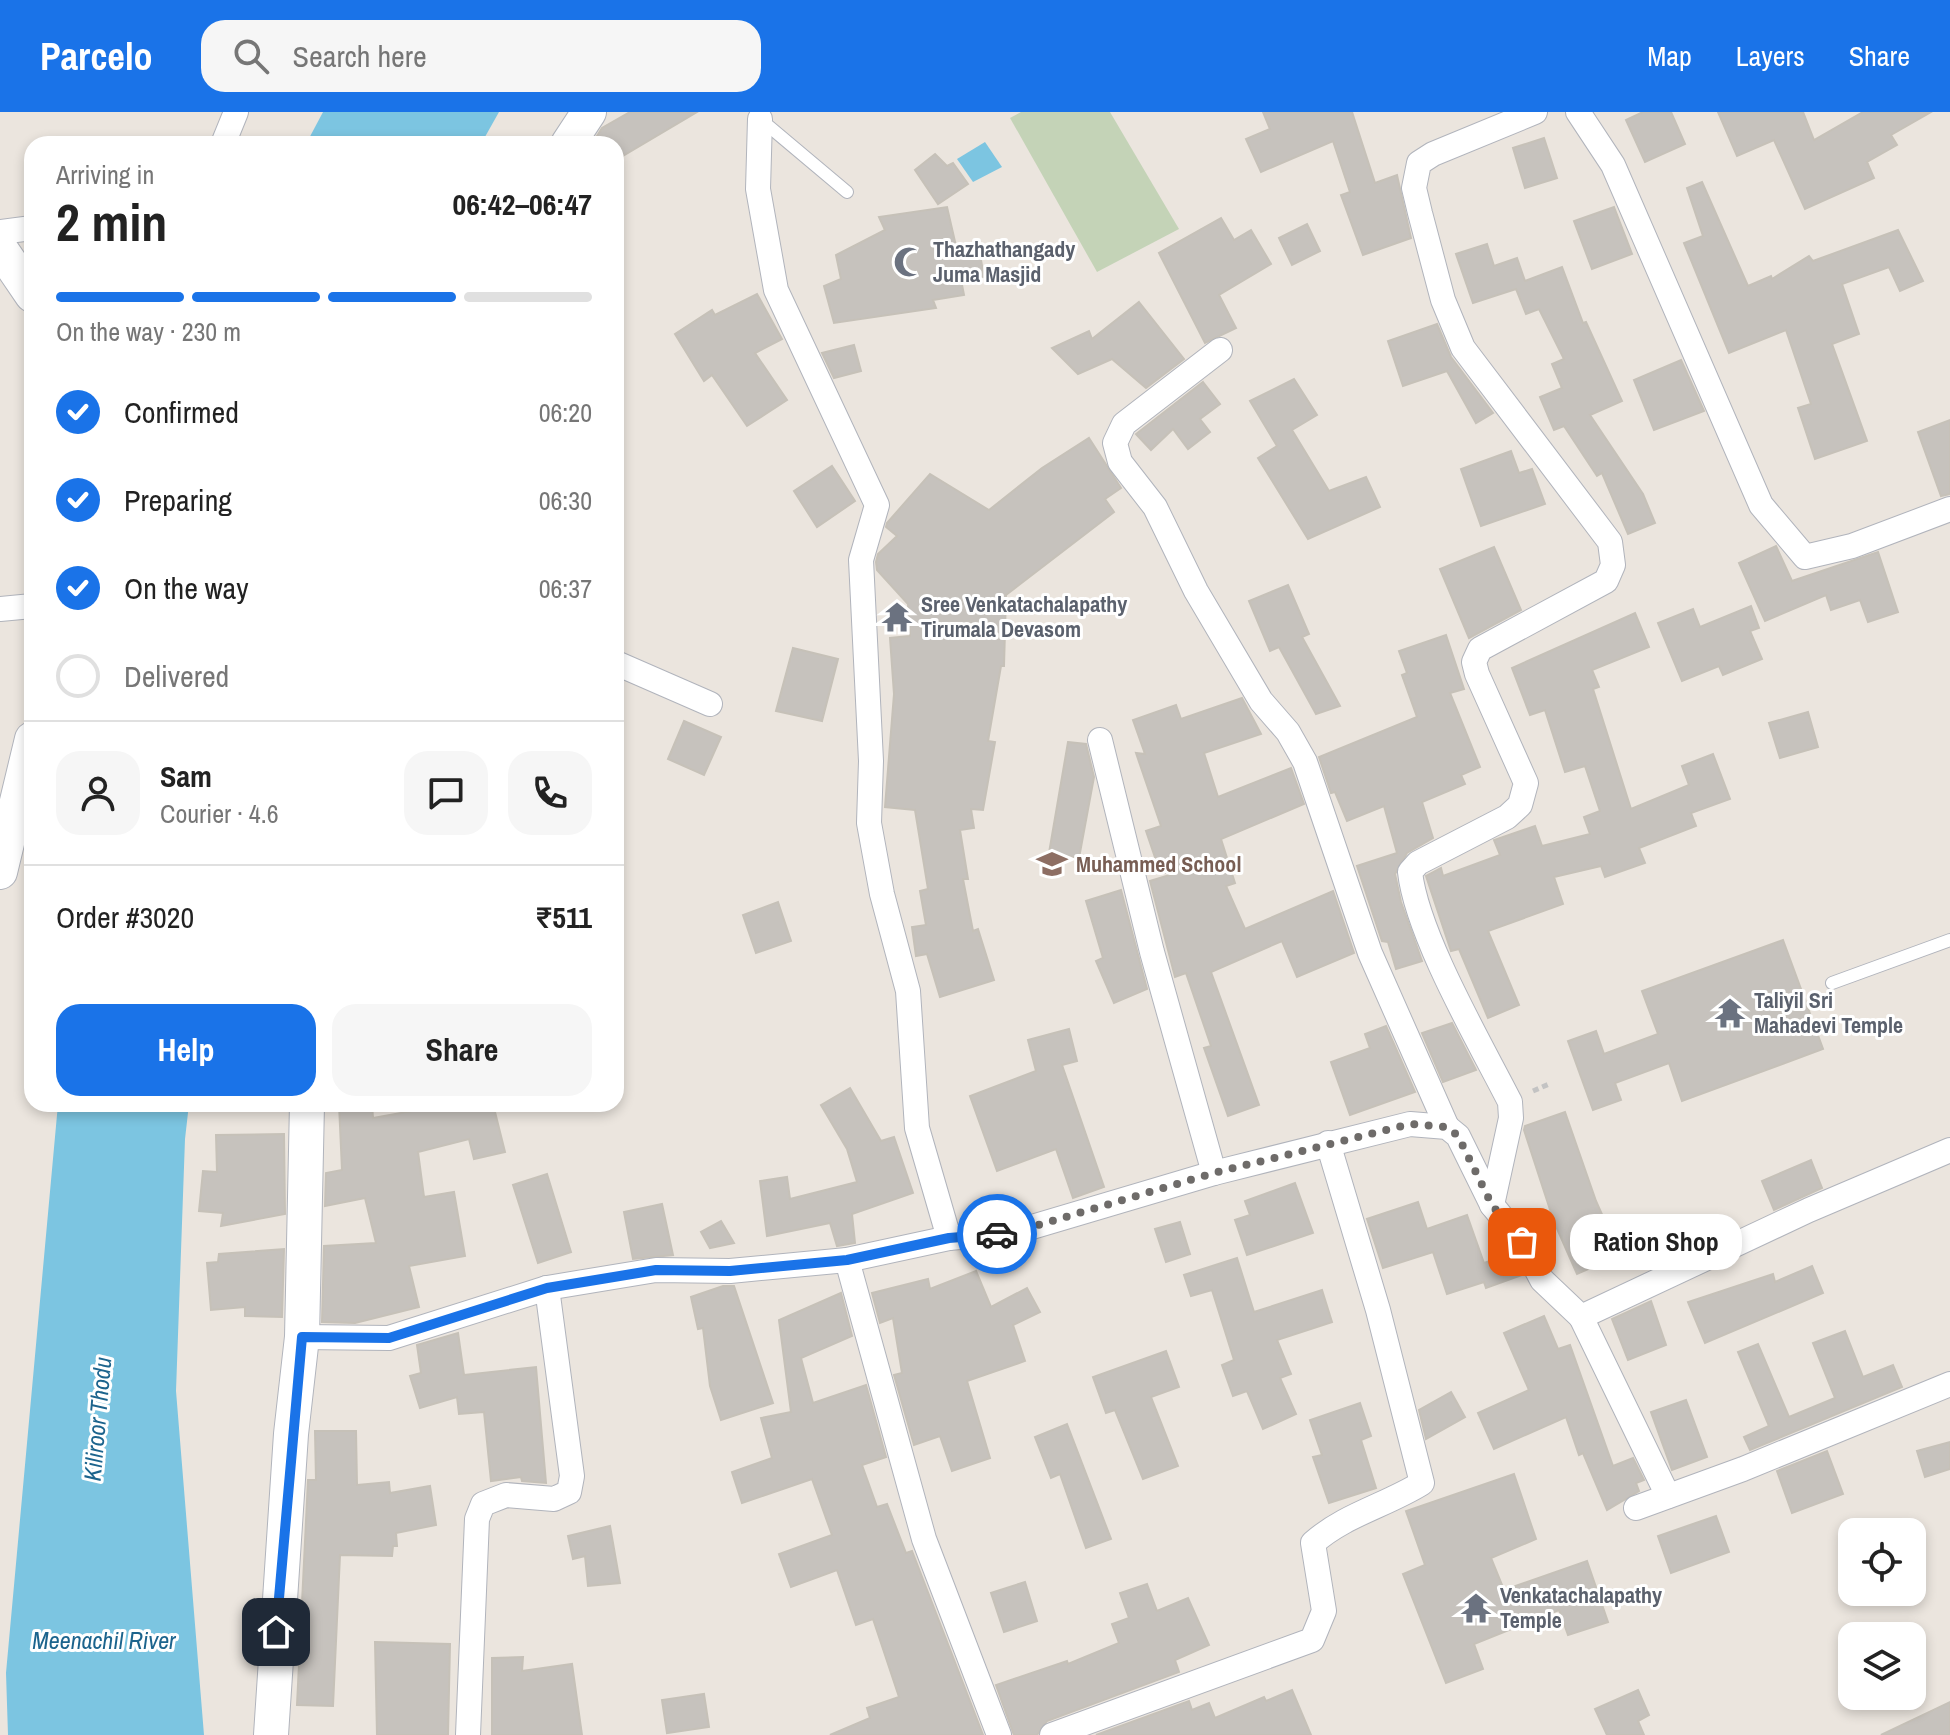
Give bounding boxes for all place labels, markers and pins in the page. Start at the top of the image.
place label: Thazhathangady Juma Masjid [933,234,1075,289]
mosque icon: Thazhathangady Juma Masjid [892,245,926,279]
place label: Sree Venkatachalapathy Tirumala Devasom [921,589,1127,644]
temple icon: Sree Venkatachalapathy Tirumala Devasom [880,600,914,634]
school or university icon: Muhammed School [1035,847,1069,881]
place label: Muhammed School [1076,849,1241,879]
place label: Taliyil Sri Mahadevi Temple [1754,985,1903,1040]
temple icon: Taliyil Sri Mahadevi Temple [1713,996,1747,1030]
pin [1488,1208,1556,1276]
callout: Ration Shop [1570,1214,1742,1270]
place label: Venkatachalapathy Temple [1500,1580,1662,1635]
temple icon: Venkatachalapathy Temple [1459,1591,1493,1625]
pin [242,1598,310,1666]

